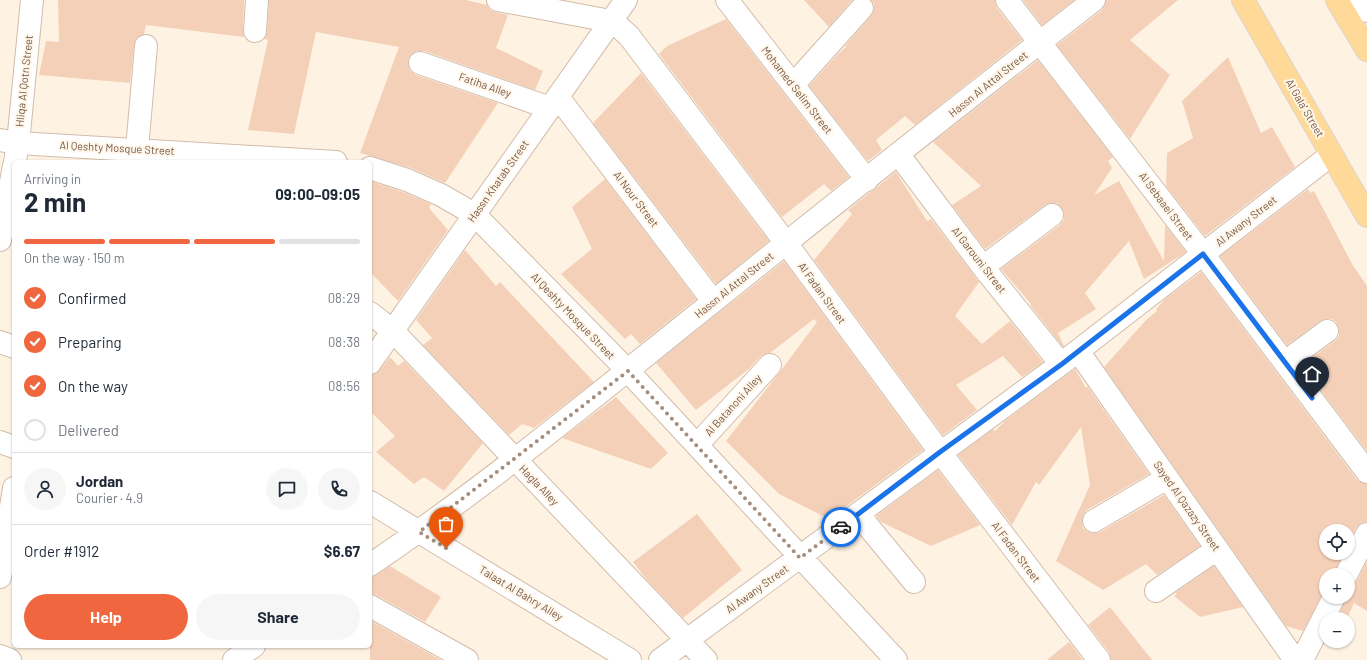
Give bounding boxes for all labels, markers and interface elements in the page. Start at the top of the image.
street label: Hliqa Al Qotn Street [12,34,35,127]
street label: Mohamed Selim Street [759,43,836,136]
street label: Hassn Al Attal Street [946,48,1030,119]
street label: Fatiha Alley [457,69,513,100]
street label: Al Gala' Street [1283,76,1327,139]
street label: Hassn Khatab Street [464,137,531,224]
street label: Al Qeshty Mosque Street [59,138,175,157]
street label: Al Nour Street [611,168,662,229]
street label: Al Sebaaei Street [1137,169,1196,242]
text: Arriving in [24,171,81,187]
text: 09:00–09:05 [275,185,360,203]
text: 2 min [24,186,86,217]
street label: Al Awany Street [1212,193,1279,249]
street label: Al Garouni Street [949,224,1009,295]
street label: Hassn Al Attal Street [692,249,776,320]
text: On the way · 150 m [24,250,125,266]
street label: Al Fadan Street [796,259,849,326]
street label: Al Qeshty Mosque Street [529,270,618,362]
icon: check [24,287,46,309]
text: Confirmed [58,289,126,307]
text: 08:29 [328,290,360,306]
icon: check [24,331,46,353]
text: Preparing [58,333,122,351]
text: 08:38 [328,334,360,350]
pin [1295,357,1329,398]
icon: home [1301,363,1323,385]
street label: Al Batanoni Alley [701,371,764,438]
icon: check [24,375,46,397]
text: On the way [58,377,128,395]
text: 08:56 [328,378,360,394]
text: Delivered [58,421,119,439]
street label: Sayed Al Qazazy Street [1151,458,1223,553]
street label: Hagla Alley [517,462,562,508]
button: person [24,468,66,510]
button: chat [266,468,308,510]
button: phone [318,468,360,510]
text: Jordan [76,472,123,490]
text: Courier · 4.9 [76,490,143,506]
pin [429,507,463,548]
courier [821,507,861,547]
icon: bag [435,513,457,535]
icon: car [830,516,852,538]
street label: Al Fadan Street [989,519,1043,585]
map controls [1319,524,1355,648]
button: locate [1319,524,1355,560]
text: Order #1912 [24,542,99,560]
text: $6.67 [324,542,360,560]
street label: Al Awany Street [723,561,791,616]
street label: Talaat Al Bahry Alley [477,562,566,623]
button: + [1319,568,1355,604]
button: Help [24,594,188,640]
button: Share [196,594,360,640]
button: − [1319,612,1355,648]

